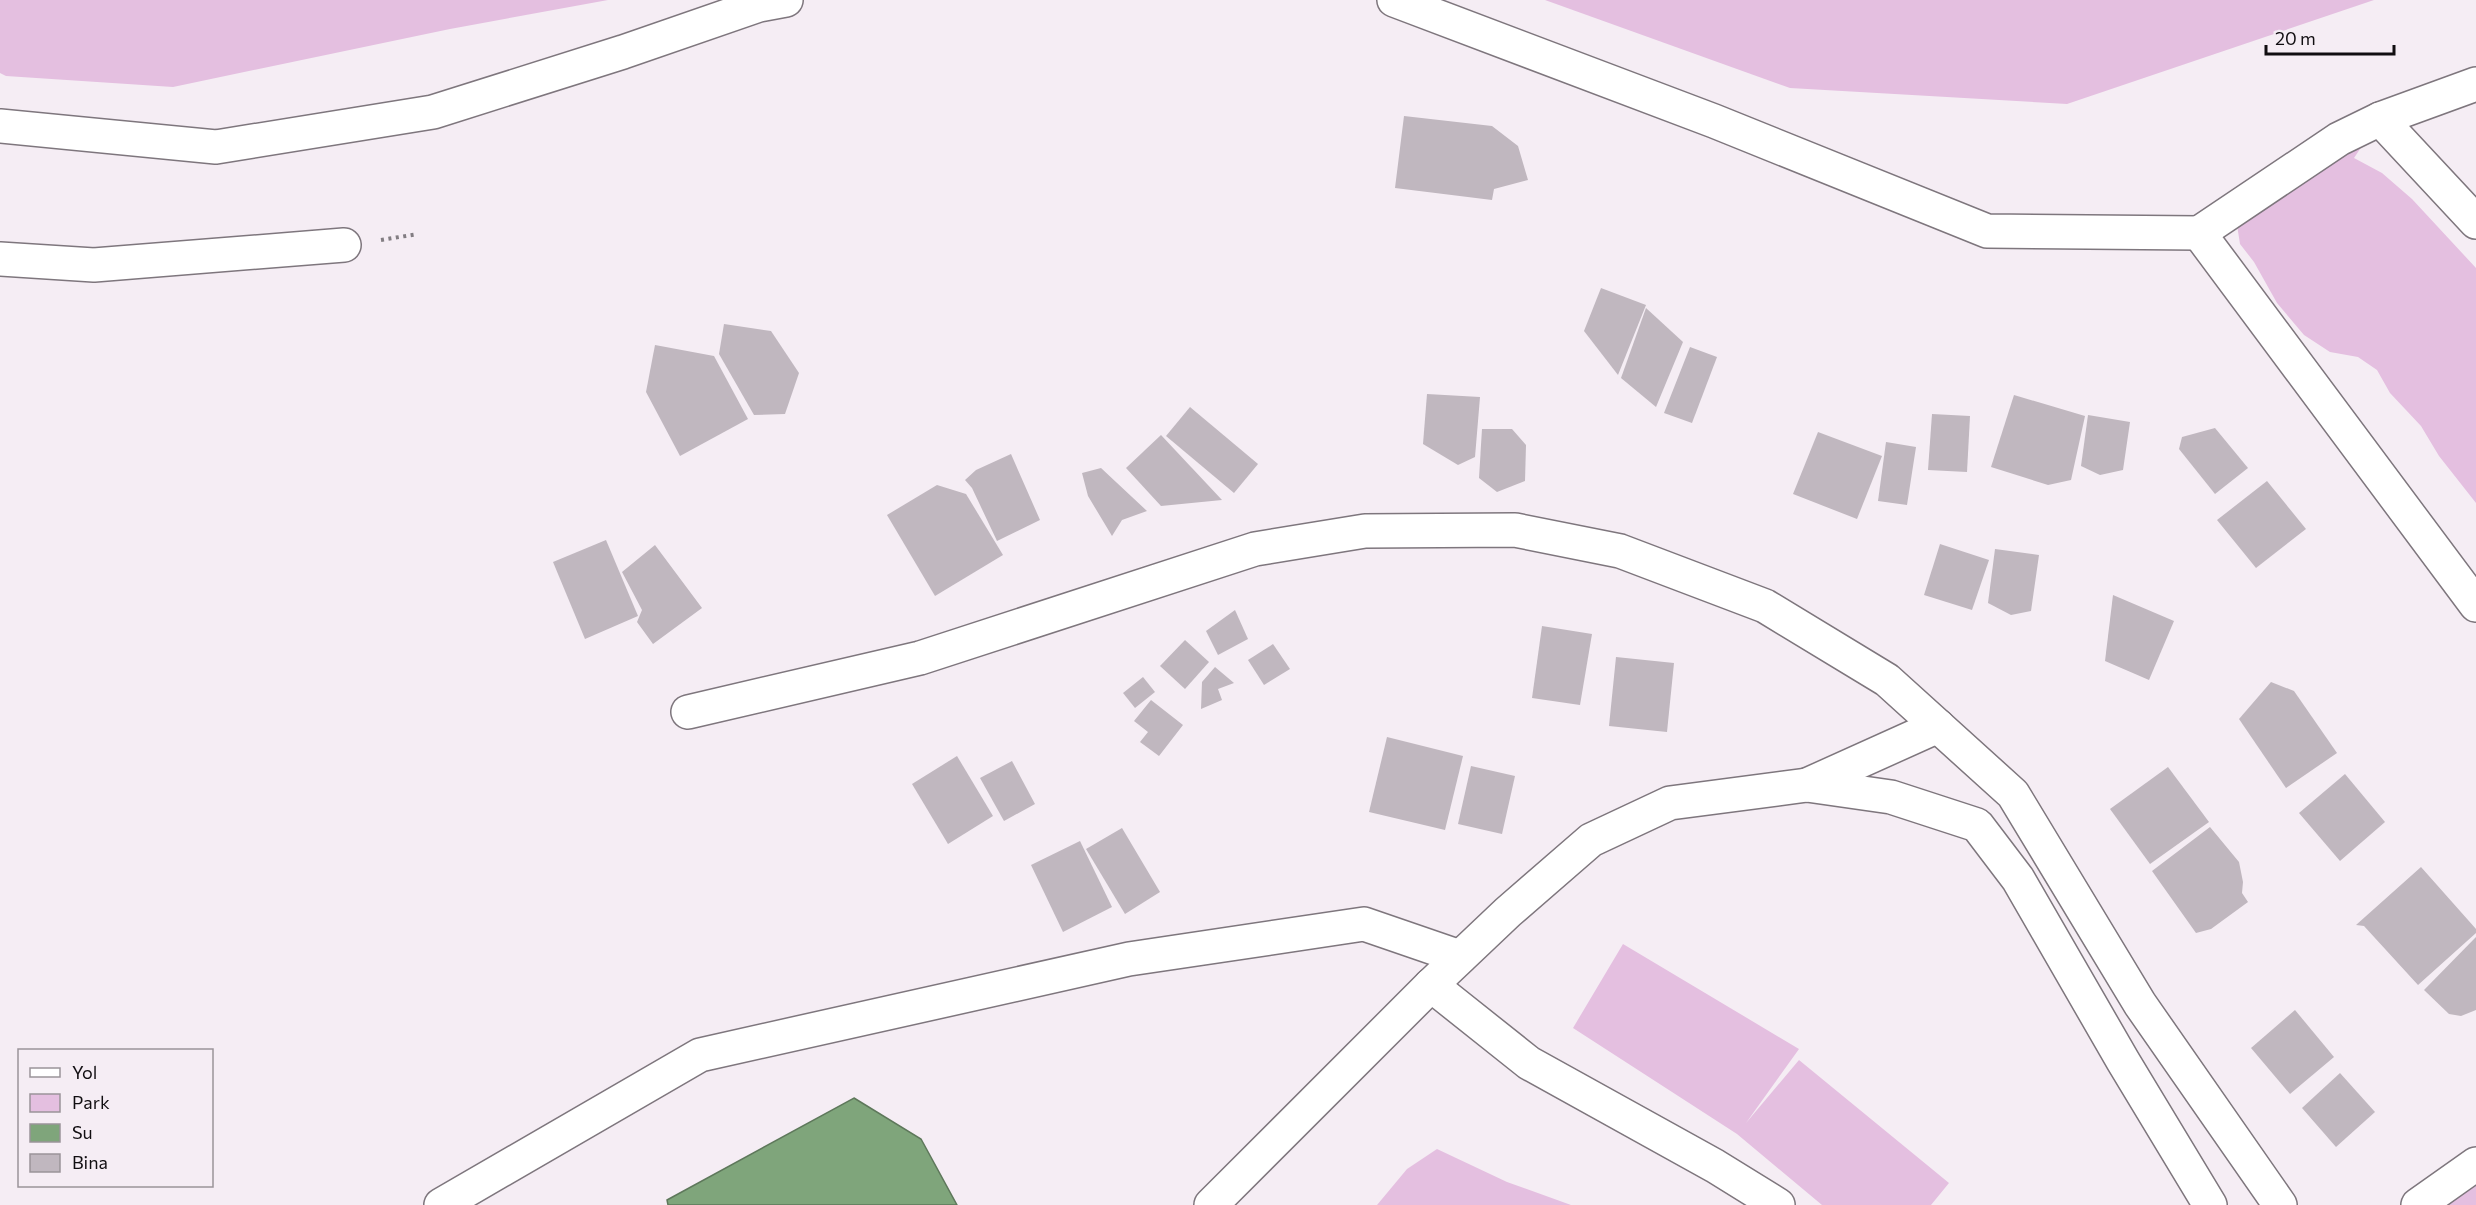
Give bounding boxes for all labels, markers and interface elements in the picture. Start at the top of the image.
scale bar [2266,18,2394,56]
text: 20 m [2275,27,2316,49]
legend [18,1049,213,1187]
text: Yol [72,1061,97,1083]
text: Park [72,1091,110,1113]
text: Su [72,1121,93,1143]
text: Bina [72,1151,108,1173]

